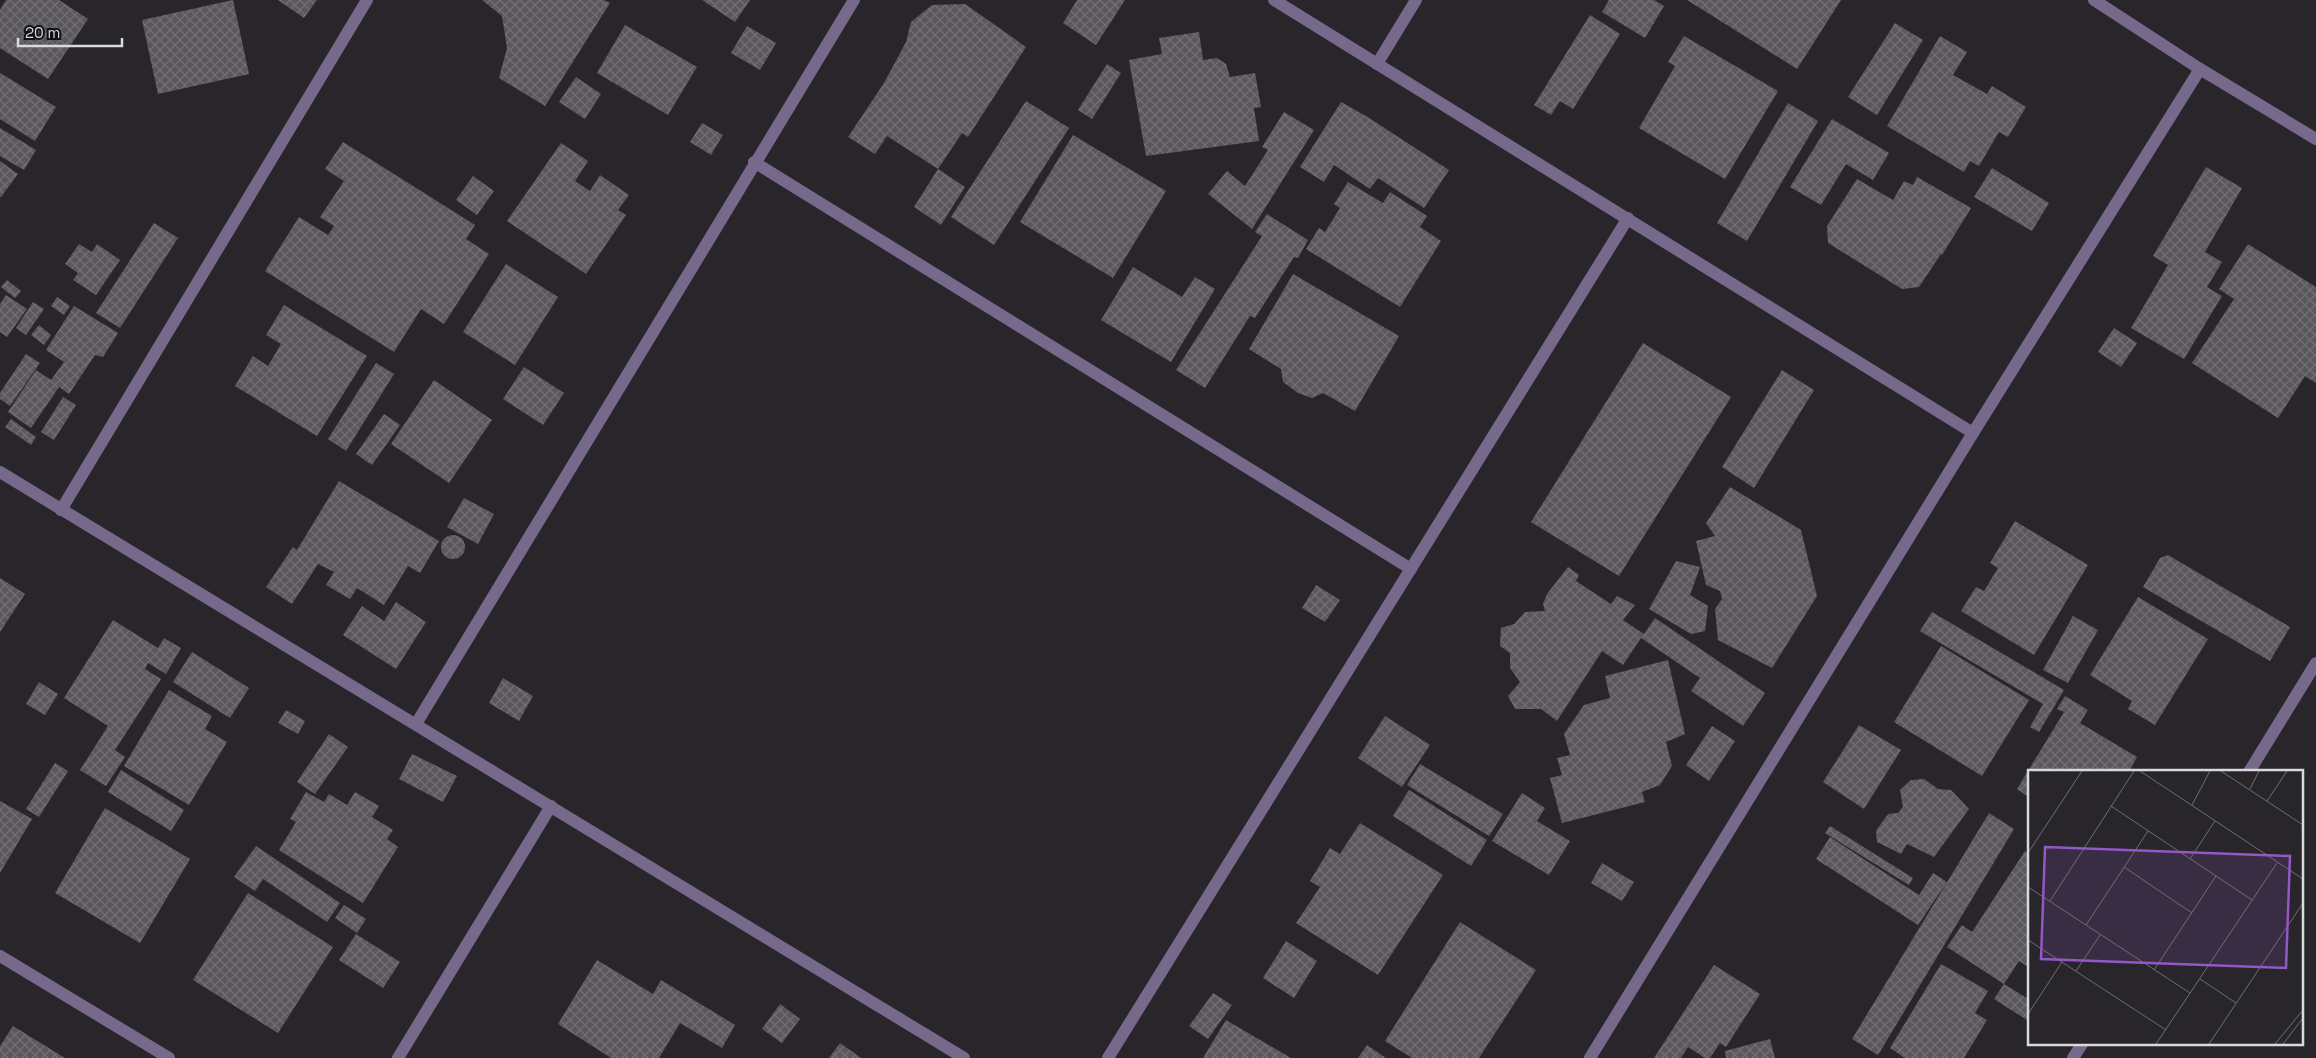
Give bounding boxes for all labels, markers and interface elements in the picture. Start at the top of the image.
scale bar [18,15,121,47]
text: 20 m [25,23,60,42]
inset map [2028,770,2304,1046]

